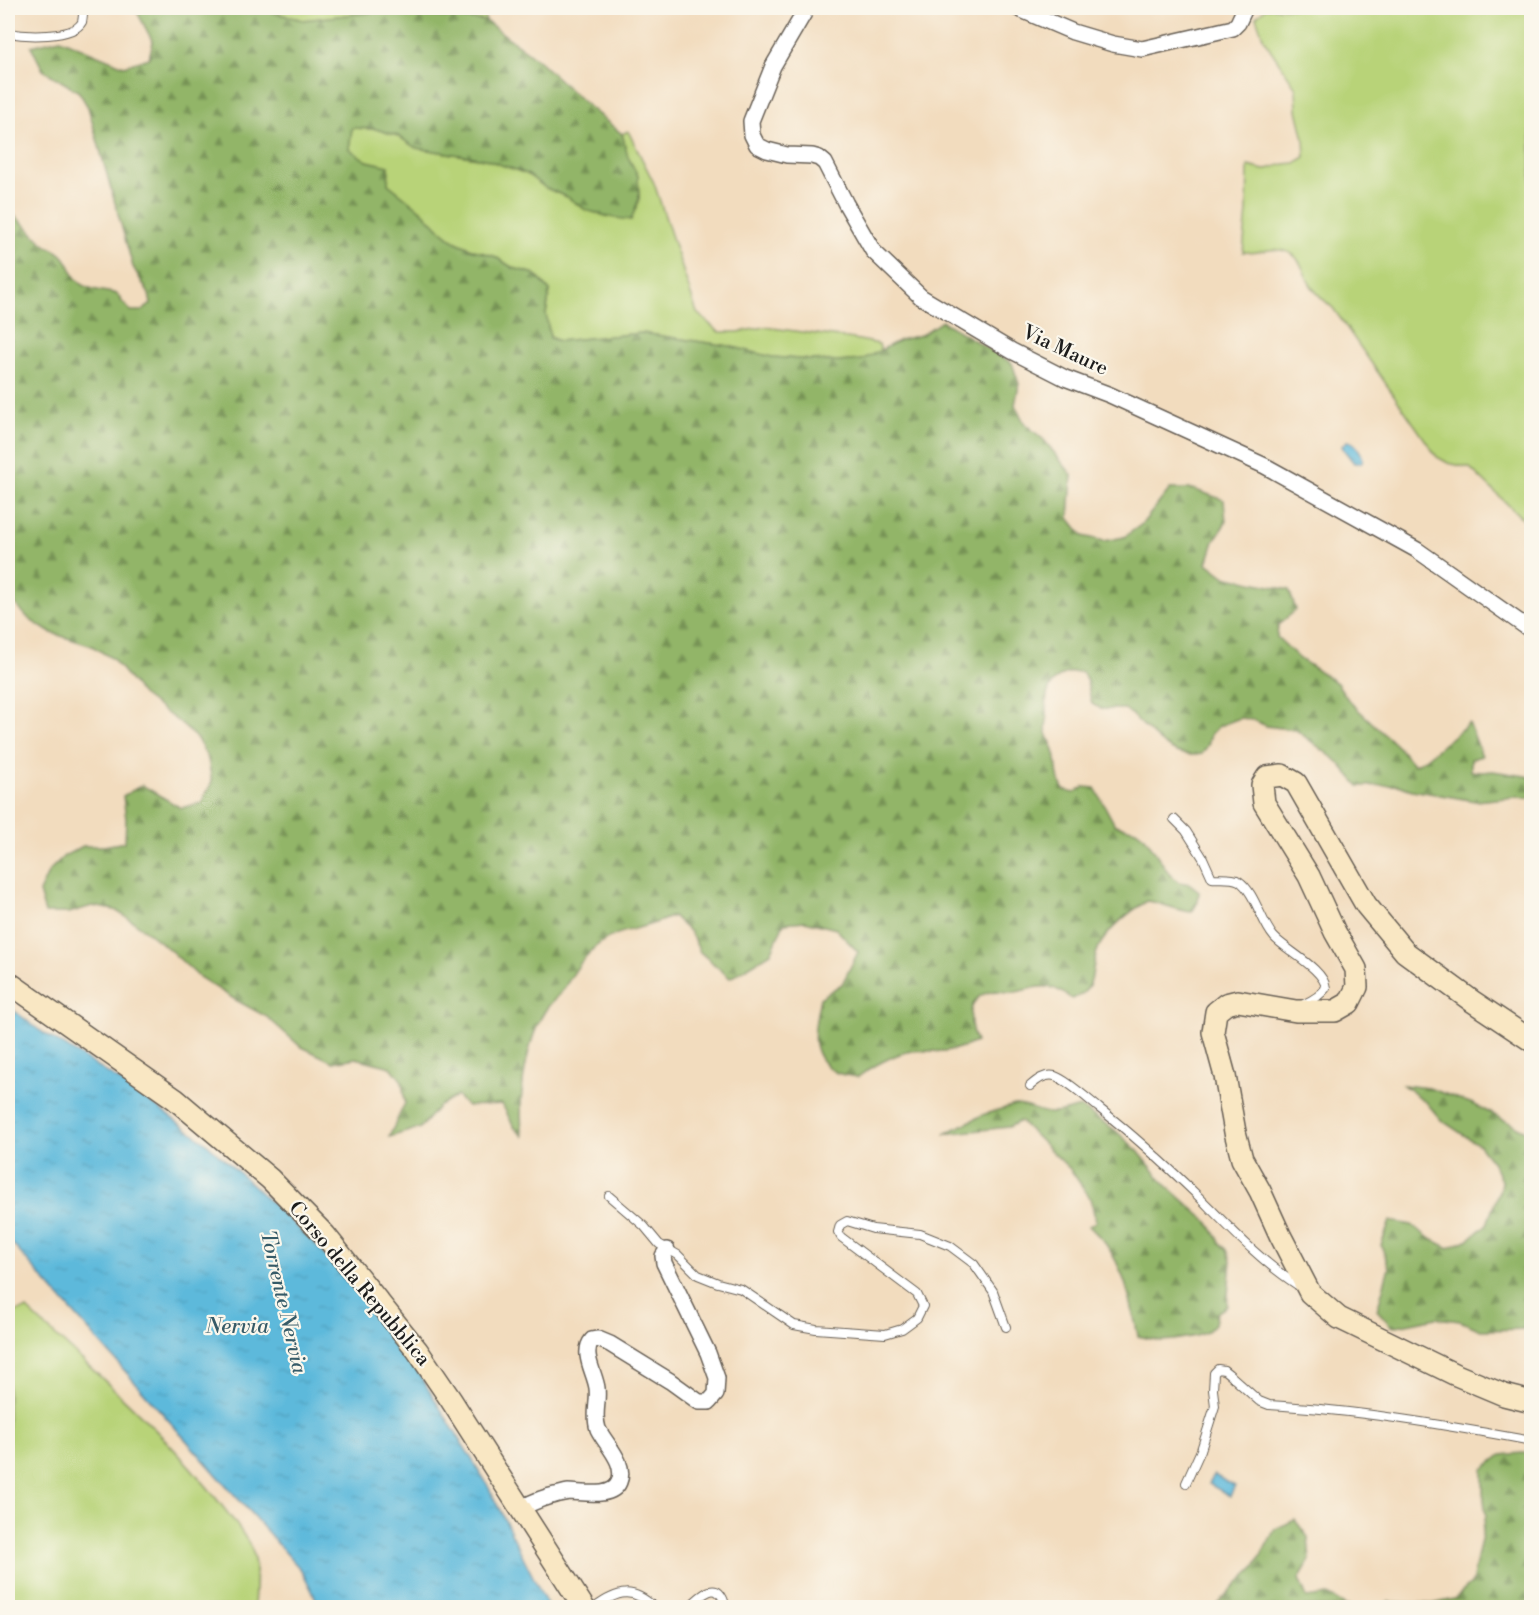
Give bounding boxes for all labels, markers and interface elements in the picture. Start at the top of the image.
street label: Via Maure [1017,320,1112,382]
street label: Corso della Repubblica [283,1196,436,1372]
water label: Torrente Nervia [254,1228,312,1377]
water label: Nervia [204,1314,269,1340]

